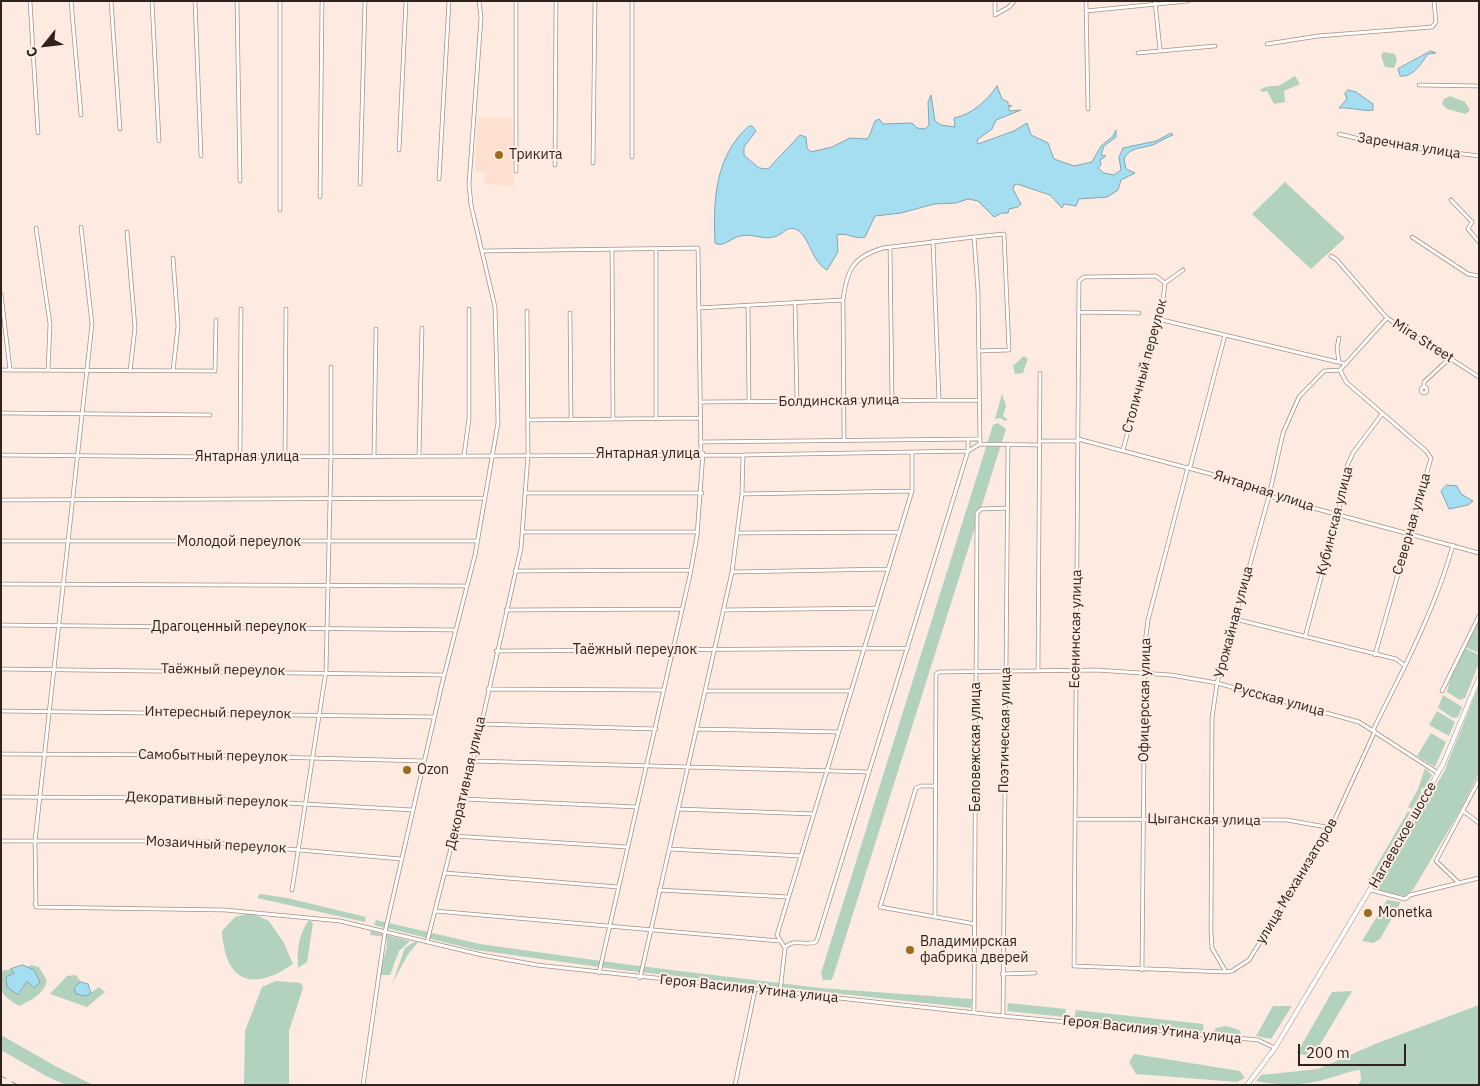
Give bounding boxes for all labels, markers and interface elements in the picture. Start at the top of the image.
north arrow [20,20,70,70]
text: С [22,44,42,61]
street label: Заречная улица [1356,130,1462,162]
place label: Трикита [509,147,563,163]
marker: Трикита [493,149,505,161]
street label: Столичный переулок [1119,297,1171,435]
street label: Mira Street [1389,316,1457,366]
street label: Болдинская улица [778,392,900,410]
street label: Янтарная улица [596,446,700,462]
street label: Янтарная улица [195,449,299,465]
street label: Кубинская улица [1313,465,1357,577]
street label: Янтарная улица [1212,467,1316,515]
street label: Северная улица [1389,471,1435,577]
street label: Молодой переулок [177,534,301,550]
street label: Урожайная улица [1211,564,1257,680]
street label: Есенинская улица [1067,569,1085,689]
street label: Драгоценный переулок [151,619,307,635]
street label: Офицерская улица [1136,638,1154,762]
street label: Таёжный переулок [573,642,697,658]
street label: Таёжный переулок [161,661,285,679]
street label: Поэтическая улица [996,667,1014,793]
street label: Русская улица [1231,680,1327,720]
street label: Беловежская улица [968,682,984,812]
street label: Интересный переулок [145,703,291,723]
street label: Декоративная улица [442,715,490,851]
street label: Самобытный переулок [138,746,288,766]
place label: Ozon [417,762,449,778]
marker: Ozon [401,764,413,776]
street label: Нагаевское шоссе [1366,779,1440,891]
street label: Декоративный переулок [125,789,289,811]
street label: Цыганская улица [1147,811,1261,829]
street label: улица Механизаторов [1253,815,1341,947]
street label: Мозаичный переулок [145,833,287,857]
place label: Monetka [1378,905,1433,921]
marker: Monetka [1362,907,1374,919]
place label: Владимирская фабрика дверей [920,934,1029,966]
marker: Владимирская фабрика дверей [904,944,916,956]
street label: Героя Василия Утина улица [659,971,839,1007]
street label: Героя Василия Утина улица [1062,1012,1242,1048]
scale bar [1300,1034,1408,1066]
text: 200 m [1306,1043,1350,1062]

